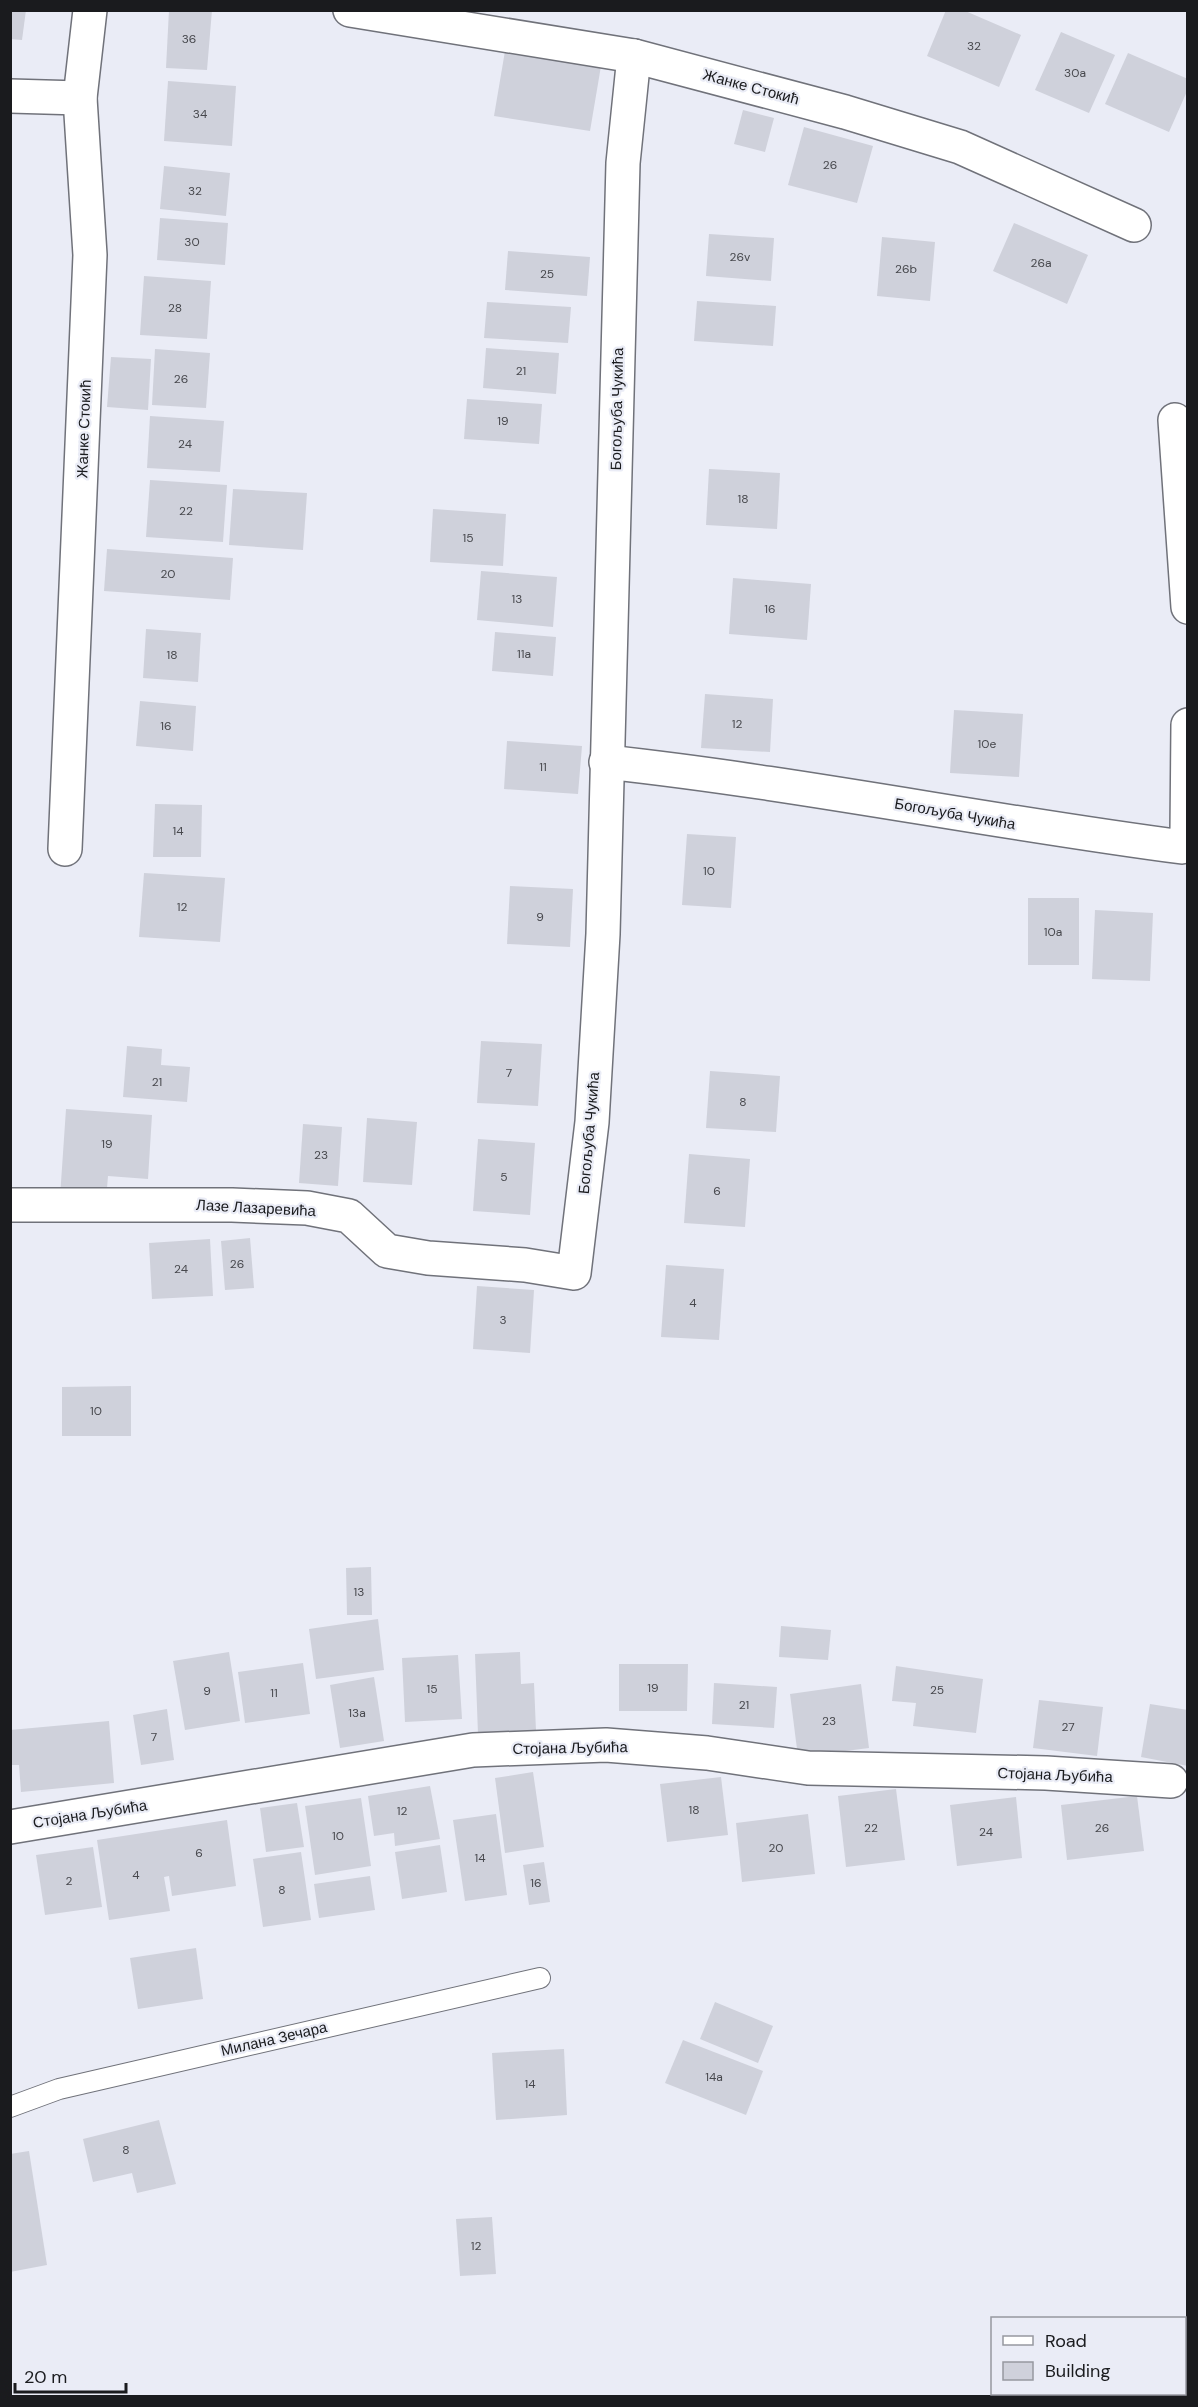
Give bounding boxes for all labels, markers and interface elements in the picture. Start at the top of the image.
house number: 36 [182,31,196,47]
house number: 32 [967,38,981,54]
street label: Жанке Стокић [701,65,801,109]
house number: 30a [1064,65,1086,81]
house number: 34 [193,106,207,122]
house number: 26 [823,157,837,173]
house number: 32 [188,183,202,199]
house number: 30 [184,234,200,250]
house number: 26v [730,249,751,265]
house number: 26a [1031,255,1051,271]
house number: 26b [895,261,917,277]
house number: 25 [540,266,554,282]
house number: 28 [168,300,182,316]
street label: Богољуба Чукића [606,347,628,470]
house number: 21 [516,363,526,379]
house number: 26 [174,371,188,387]
street label: Жанке Стокић [72,379,96,479]
house number: 19 [497,413,509,429]
house number: 24 [178,436,192,452]
house number: 18 [737,491,749,507]
house number: 22 [179,503,193,519]
house number: 15 [462,530,474,546]
house number: 20 [160,566,176,582]
house number: 13 [512,591,522,607]
house number: 16 [764,601,776,617]
house number: 11a [517,646,531,662]
house number: 18 [166,647,178,663]
house number: 12 [732,716,742,732]
house number: 16 [160,718,172,734]
house number: 10e [978,736,997,752]
house number: 11 [539,759,547,775]
street label: Богољуба Чукића [893,794,1018,835]
house number: 14 [172,823,184,839]
house number: 10 [703,863,715,879]
house number: 12 [177,899,187,915]
house number: 9 [536,909,544,925]
house number: 10a [1044,924,1062,940]
house number: 7 [506,1065,512,1081]
street label: Богољуба Чукића [574,1070,604,1195]
house number: 21 [152,1074,162,1090]
house number: 8 [739,1094,747,1110]
house number: 19 [101,1136,113,1152]
house number: 23 [314,1147,328,1163]
house number: 5 [500,1169,508,1185]
house number: 6 [713,1183,721,1199]
street label: Лазе Лазаревића [196,1195,317,1221]
house number: 26 [230,1256,244,1272]
house number: 24 [174,1261,188,1277]
house number: 4 [689,1295,697,1311]
house number: 3 [499,1312,507,1328]
house number: 10 [90,1403,102,1419]
house number: 13 [354,1584,364,1600]
house number: 19 [647,1680,659,1696]
house number: 15 [426,1681,438,1697]
house number: 25 [930,1682,944,1698]
house number: 9 [203,1683,211,1699]
house number: 11 [270,1685,278,1701]
house number: 21 [739,1697,749,1713]
house number: 13a [348,1705,366,1721]
house number: 23 [822,1713,836,1729]
house number: 27 [1061,1719,1075,1735]
house number: 7 [151,1729,157,1745]
street label: Стојана Љубића [512,1737,628,1759]
street label: Стојана Љубића [997,1763,1114,1787]
street label: Стојана Љубића [31,1795,149,1833]
house number: 18 [688,1802,700,1818]
house number: 12 [397,1803,407,1819]
house number: 22 [864,1820,878,1836]
house number: 26 [1095,1820,1109,1836]
house number: 24 [979,1824,993,1840]
house number: 10 [332,1828,344,1844]
house number: 20 [768,1840,784,1856]
house number: 6 [195,1845,203,1861]
house number: 14 [474,1850,486,1866]
house number: 4 [132,1867,140,1883]
house number: 2 [66,1873,73,1889]
house number: 16 [530,1875,542,1891]
house number: 8 [278,1882,286,1898]
street label: Милана Зечара [219,2017,330,2061]
house number: 14a [705,2069,723,2085]
house number: 14 [524,2076,536,2092]
house number: 8 [122,2142,130,2158]
house number: 12 [471,2238,481,2254]
legend [991,2317,1186,2395]
text: Road [1045,2329,1087,2353]
scale bar [15,2356,126,2394]
text: Building [1045,2359,1110,2383]
text: 20 m [24,2365,67,2389]

